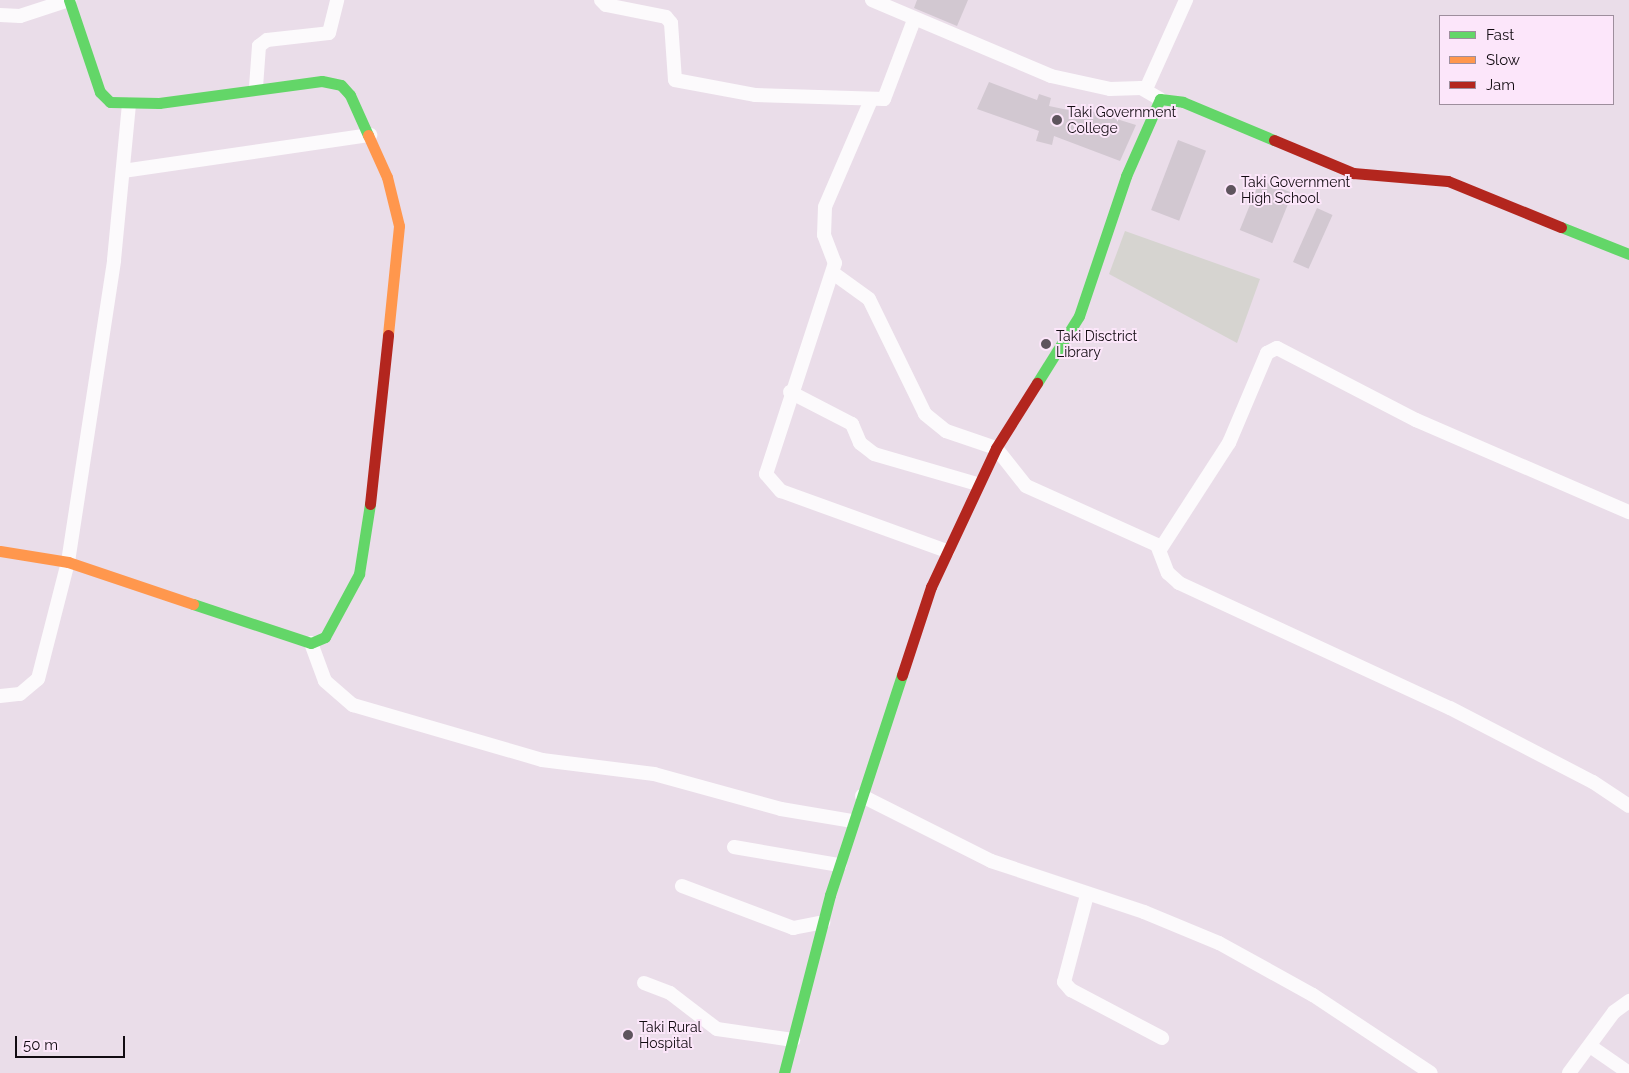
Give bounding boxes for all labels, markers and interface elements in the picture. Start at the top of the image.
legend [1439,15,1614,105]
text: Fast [1486,26,1514,44]
text: Slow [1486,51,1520,69]
text: Jam [1486,76,1515,94]
place label: Taki Government College [1067,104,1176,136]
marker: Taki Government College [1051,114,1063,126]
place label: Taki Government High School [1241,174,1350,206]
marker: Taki Government High School [1225,184,1237,196]
place label: Taki Disctrict Library [1056,328,1137,361]
marker: Taki Disctrict Library [1040,338,1052,350]
place label: Taki Rural Hospital [639,1019,701,1052]
scale bar [18,1026,128,1058]
marker: Taki Rural Hospital [621,1028,635,1042]
text: 50 m [23,1036,58,1054]

